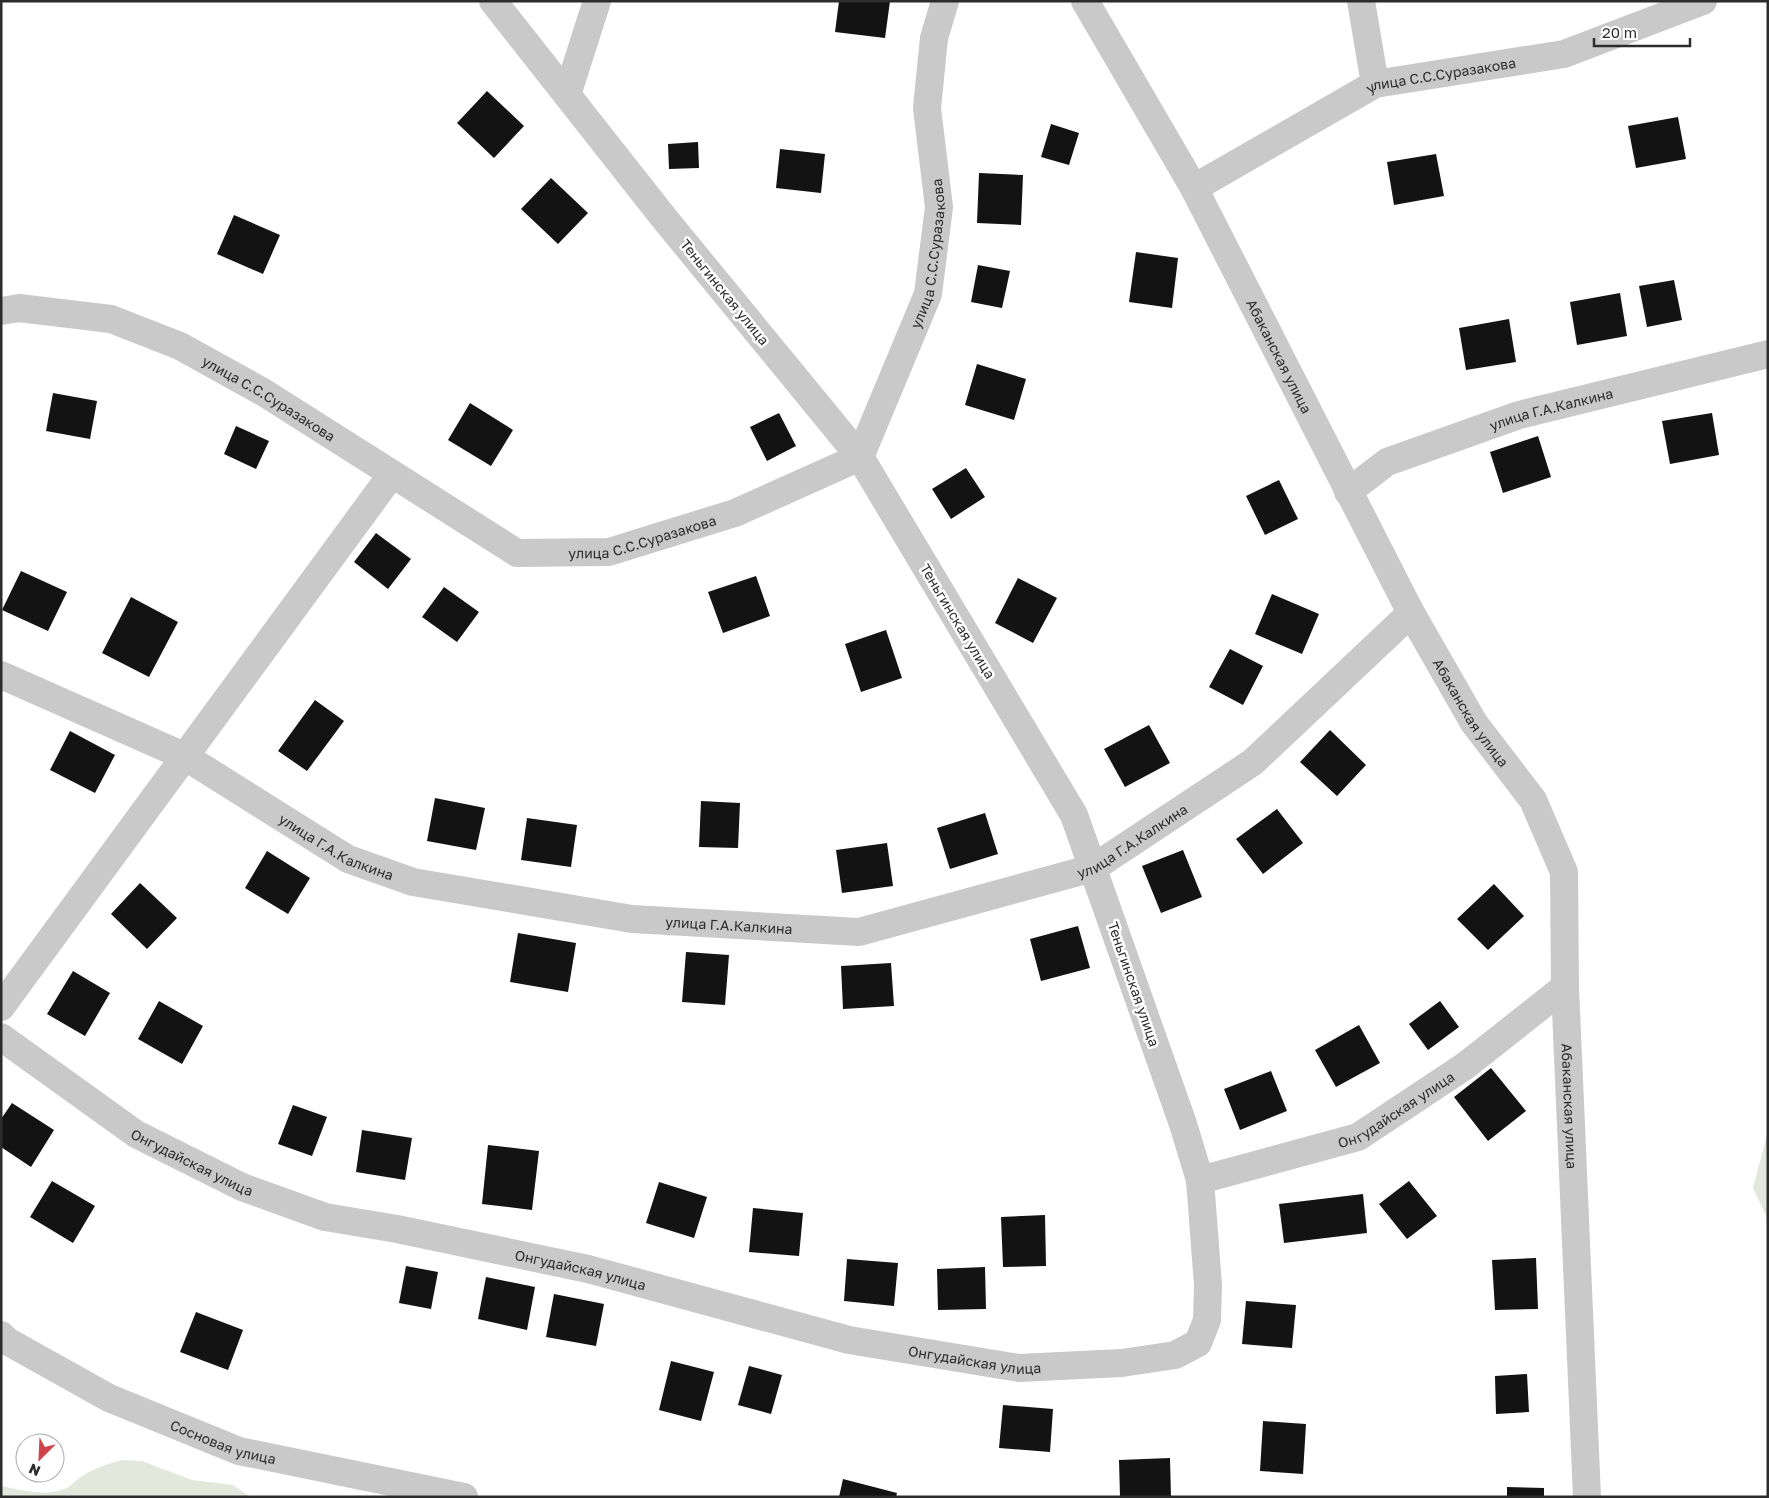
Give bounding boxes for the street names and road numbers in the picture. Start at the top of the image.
street label: улица С.С.Суразакова [1362,53,1517,96]
street label: улица С.С.Суразакова [906,178,948,331]
street label: Теньгинская улица [677,236,773,348]
street label: Абаканская улица [1244,296,1316,416]
street label: улица С.С.Суразакова [199,352,339,444]
street label: улица Г.А.Калкина [1487,384,1615,433]
street label: улица С.С.Суразакова [568,511,718,561]
street label: Теньгинская улица [917,561,999,681]
street label: Абаканская улица [1430,655,1513,770]
street label: улица Г.А.Калкина [1075,800,1190,881]
street label: улица Г.А.Калкина [276,810,396,883]
street label: улица Г.А.Калкина [665,912,793,937]
street label: Теньгинская улица [1105,919,1163,1049]
street label: Абаканская улица [1559,1043,1581,1169]
street label: Онгудайская улица [1336,1067,1457,1151]
street label: Онгудайская улица [128,1124,256,1199]
street label: Онгудайская улица [514,1245,648,1293]
street label: Онгудайская улица [907,1341,1042,1377]
street label: Сосновая улица [168,1416,278,1467]

